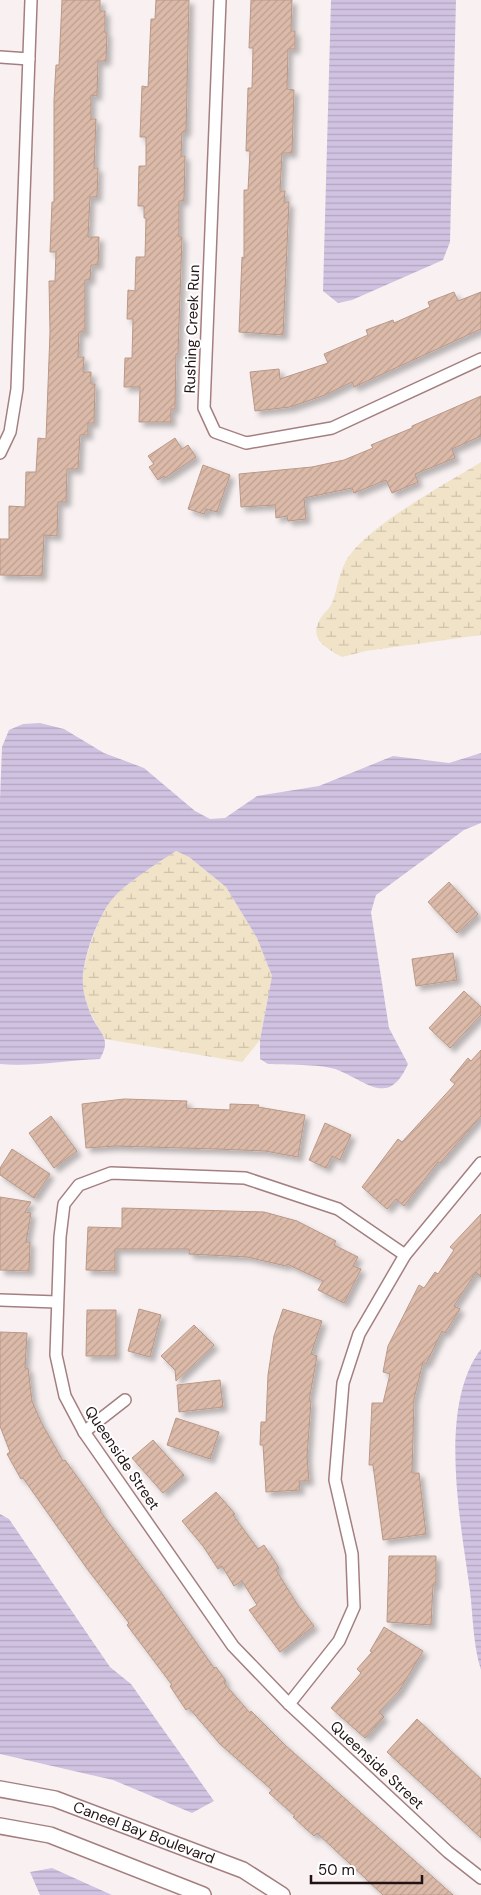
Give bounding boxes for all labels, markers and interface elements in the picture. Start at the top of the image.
street label: Rushing Creek Run [180,264,204,394]
street label: Queenside Street [80,1402,164,1514]
street label: Queenside Street [326,1716,428,1814]
street label: Caneel Bay Boulevard [70,1797,218,1868]
scale bar [311,1852,422,1884]
text: 50 m [318,1860,355,1880]

